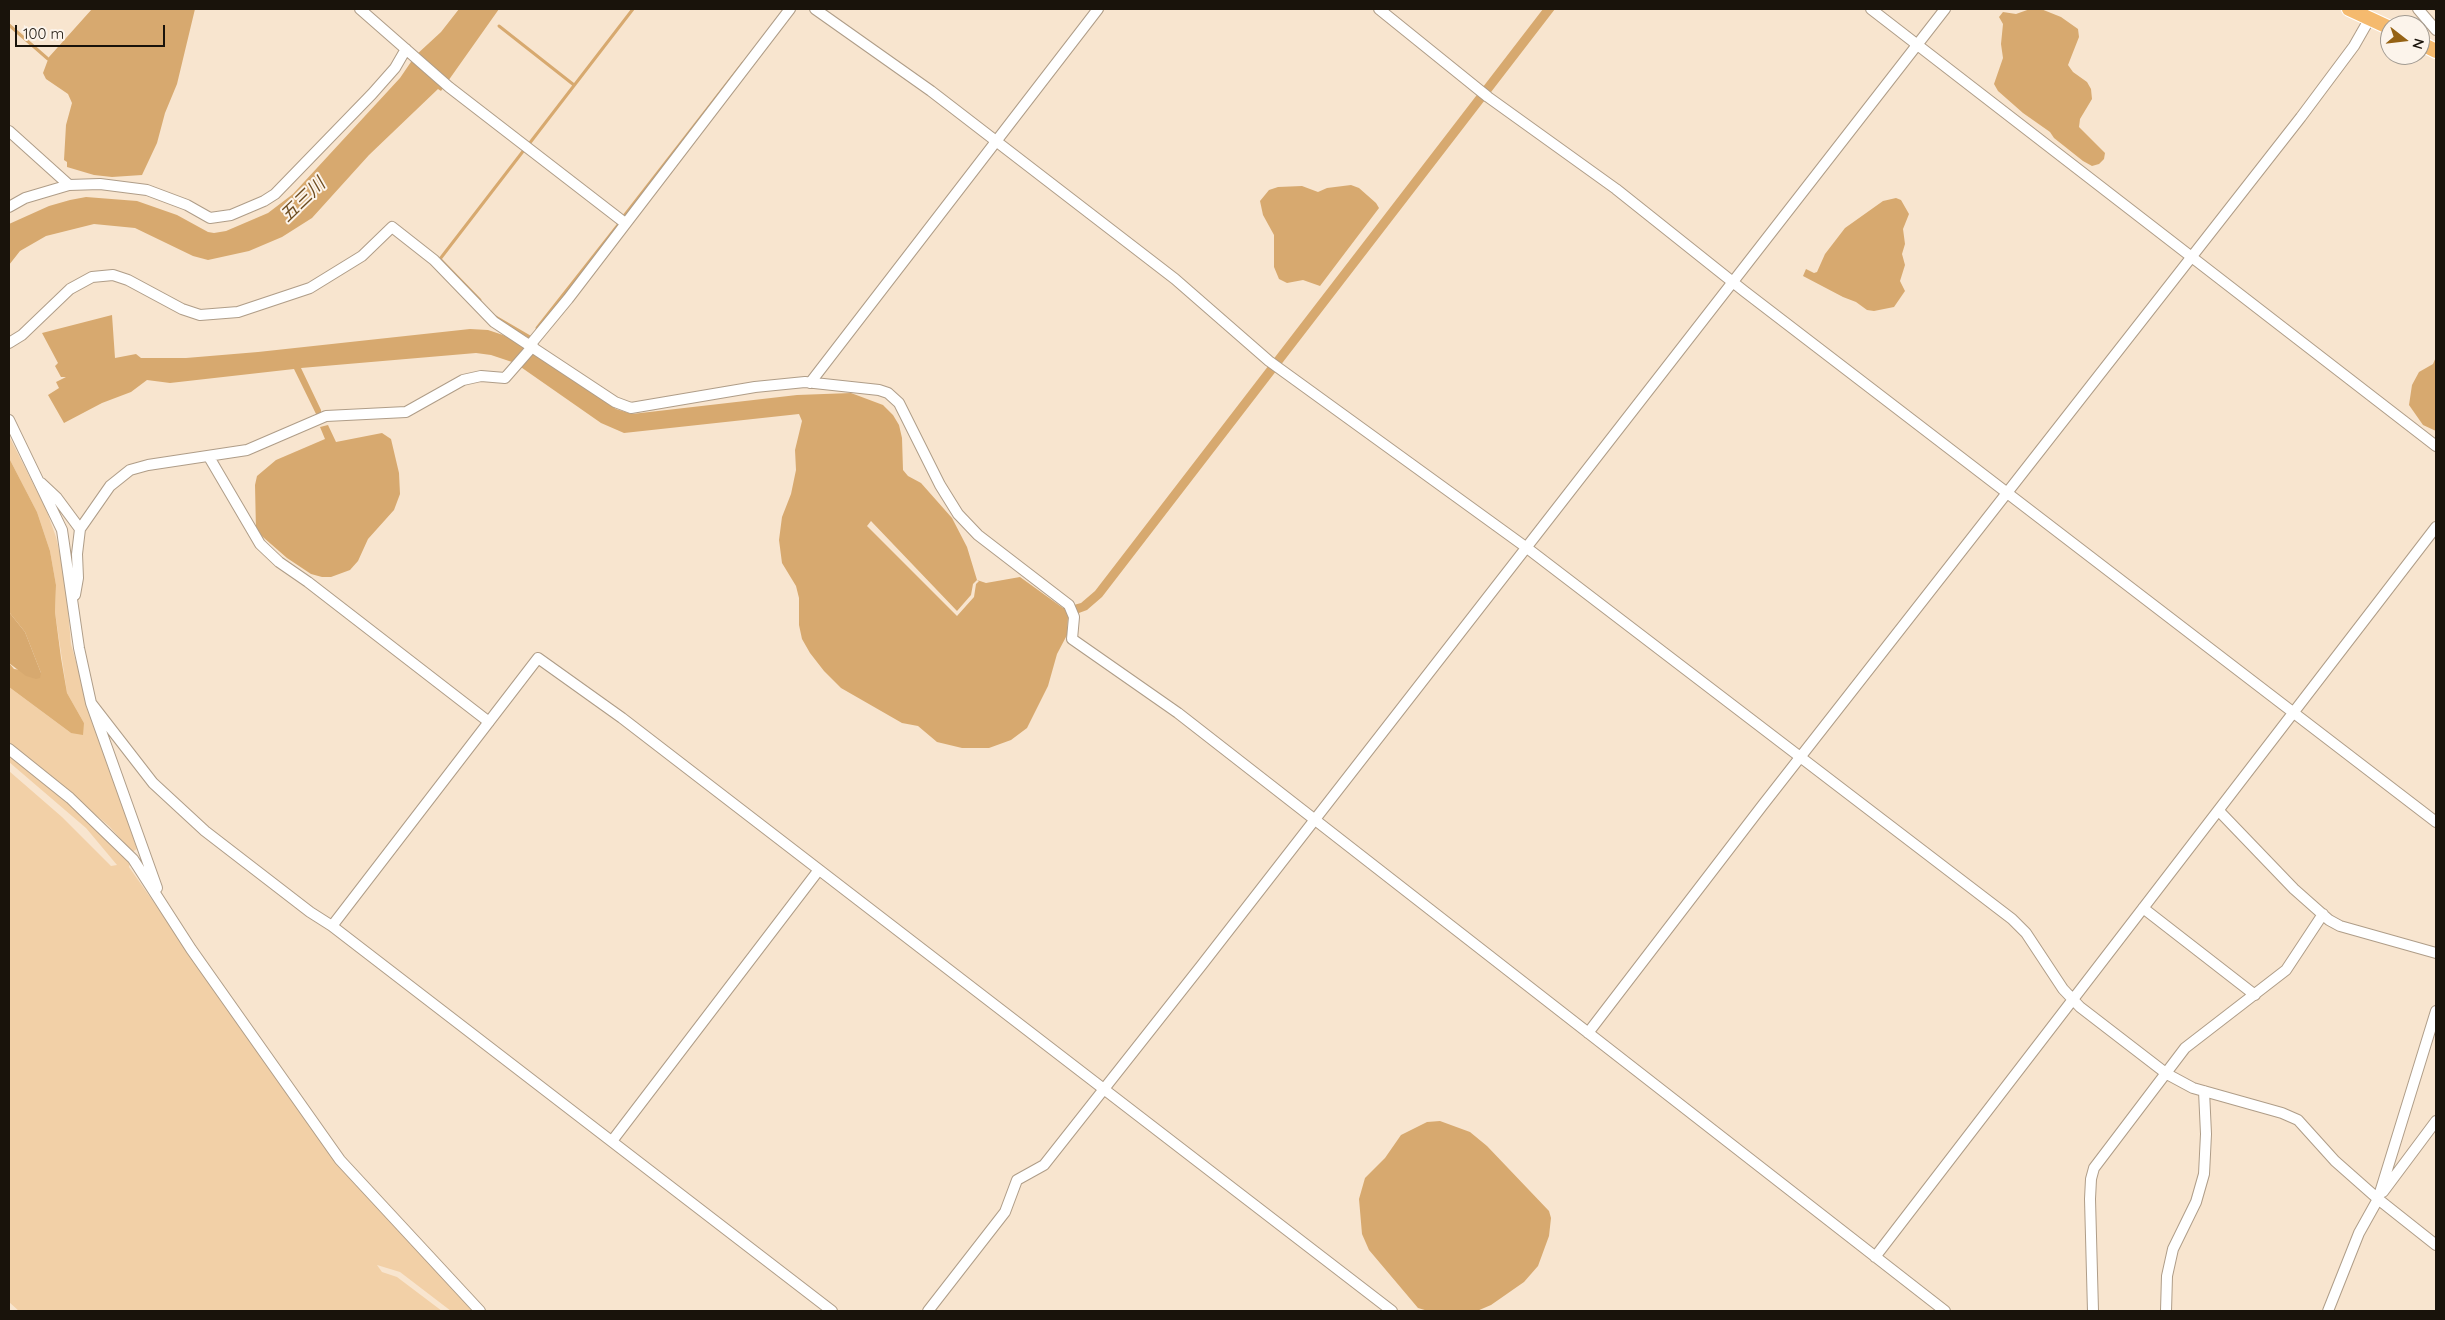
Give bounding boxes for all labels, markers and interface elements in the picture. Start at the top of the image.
scale bar [18,15,168,47]
north arrow [2380,15,2430,65]
text: 100 m [23,24,64,43]
text: N [2408,36,2429,51]
water label: 五三川 [276,173,330,227]

